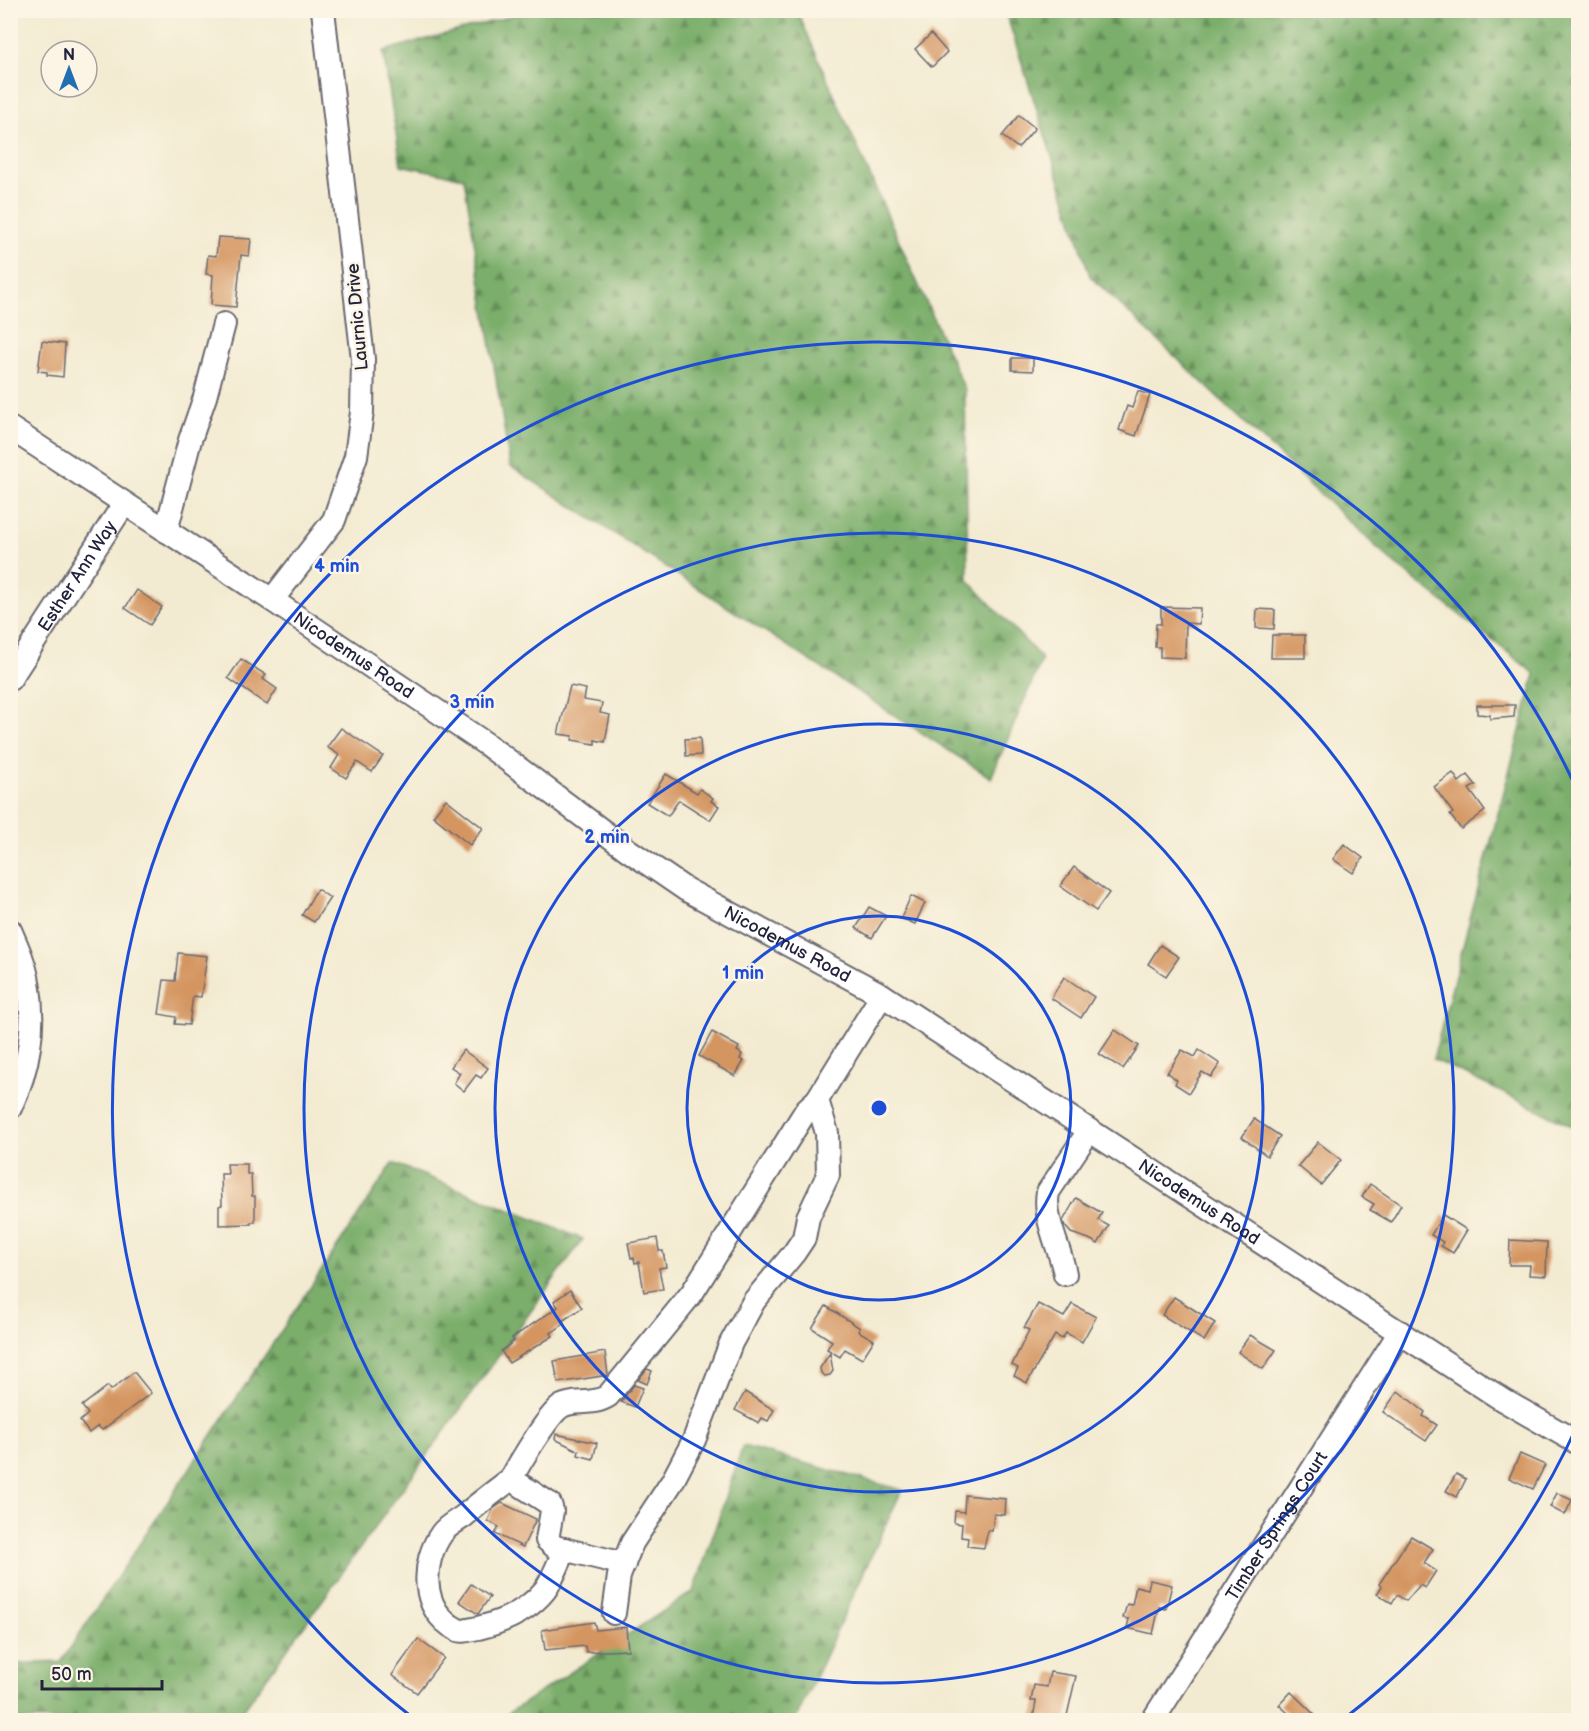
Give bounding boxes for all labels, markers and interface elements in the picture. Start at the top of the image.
north arrow [39,39,99,99]
text: N [63,46,75,65]
street label: Laurnic Drive [342,262,373,371]
street label: Esther Ann Way [34,516,122,635]
text: 4 min [314,556,360,577]
street label: Nicodemus Road [289,607,418,703]
text: 3 min [449,692,495,713]
text: 2 min [584,827,630,848]
street label: Nicodemus Road [720,902,854,987]
text: 1 min [722,963,764,984]
centre of rings [869,1098,889,1118]
street label: Nicodemus Road [1134,1155,1264,1250]
street label: Timber Springs Court [1222,1447,1332,1605]
scale bar [42,1653,162,1691]
text: 50 m [51,1664,92,1685]

